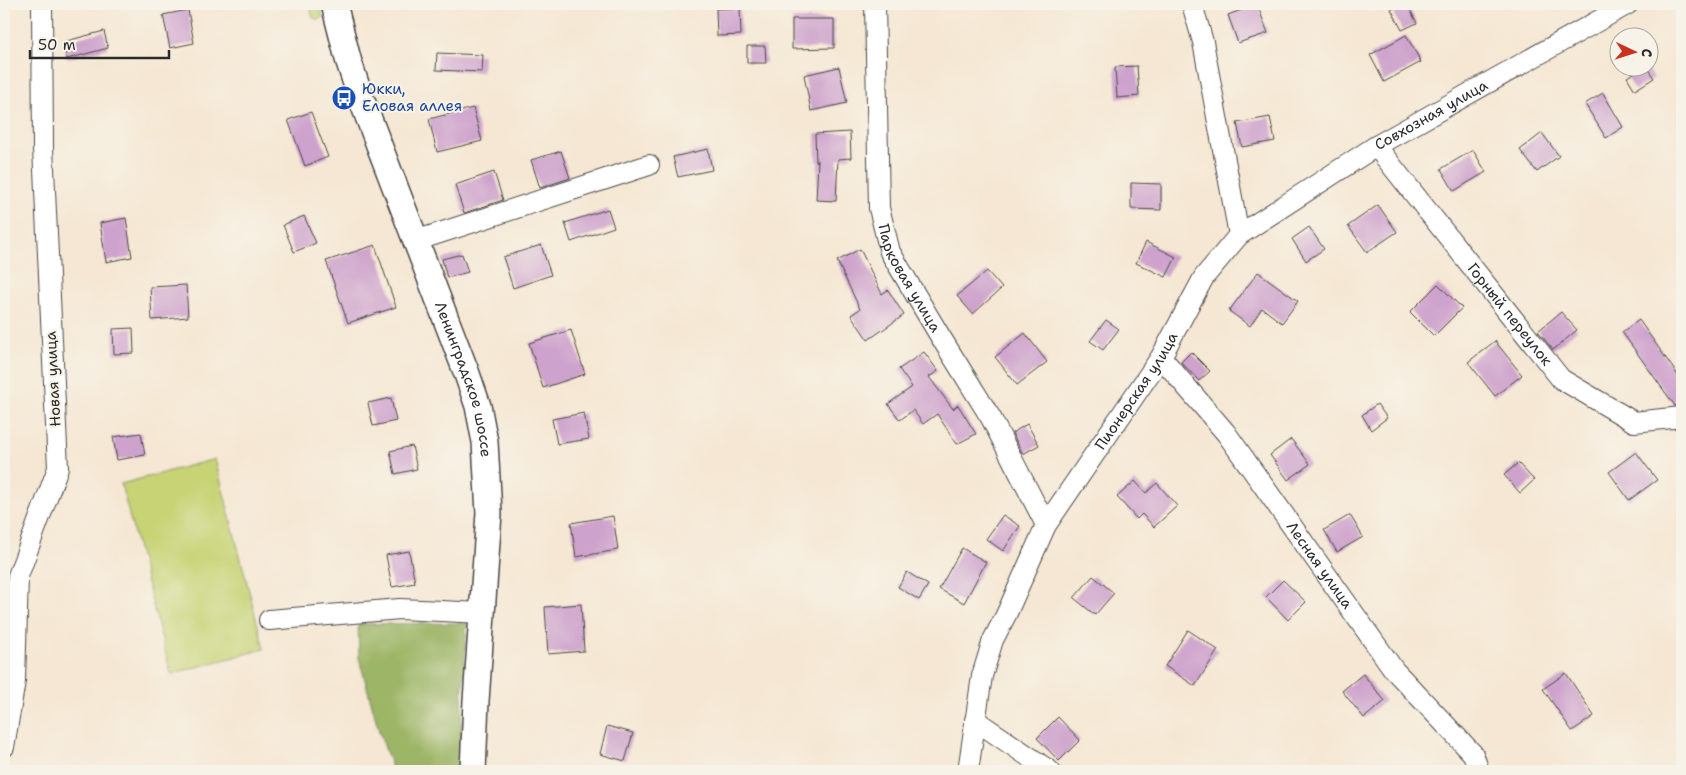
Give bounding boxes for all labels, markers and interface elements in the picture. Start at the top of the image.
scale bar [30,28,169,60]
north arrow [1608,28,1658,78]
text: 50 m [38,35,76,55]
text: С [1638,48,1656,58]
street label: Совхозная улица [1371,75,1492,155]
place label: Юкки, Еловая аллея [362,79,462,116]
bus stop icon: Юкки, Еловая аллея [331,85,357,111]
street label: Парковая улица [873,222,946,337]
street label: Горный переулок [1463,259,1557,370]
street label: Ленинградское шоссе [430,299,496,458]
street label: Пионерская улица [1090,328,1183,454]
street label: Новая улица [40,330,65,427]
street label: Лесная улица [1282,518,1358,613]

